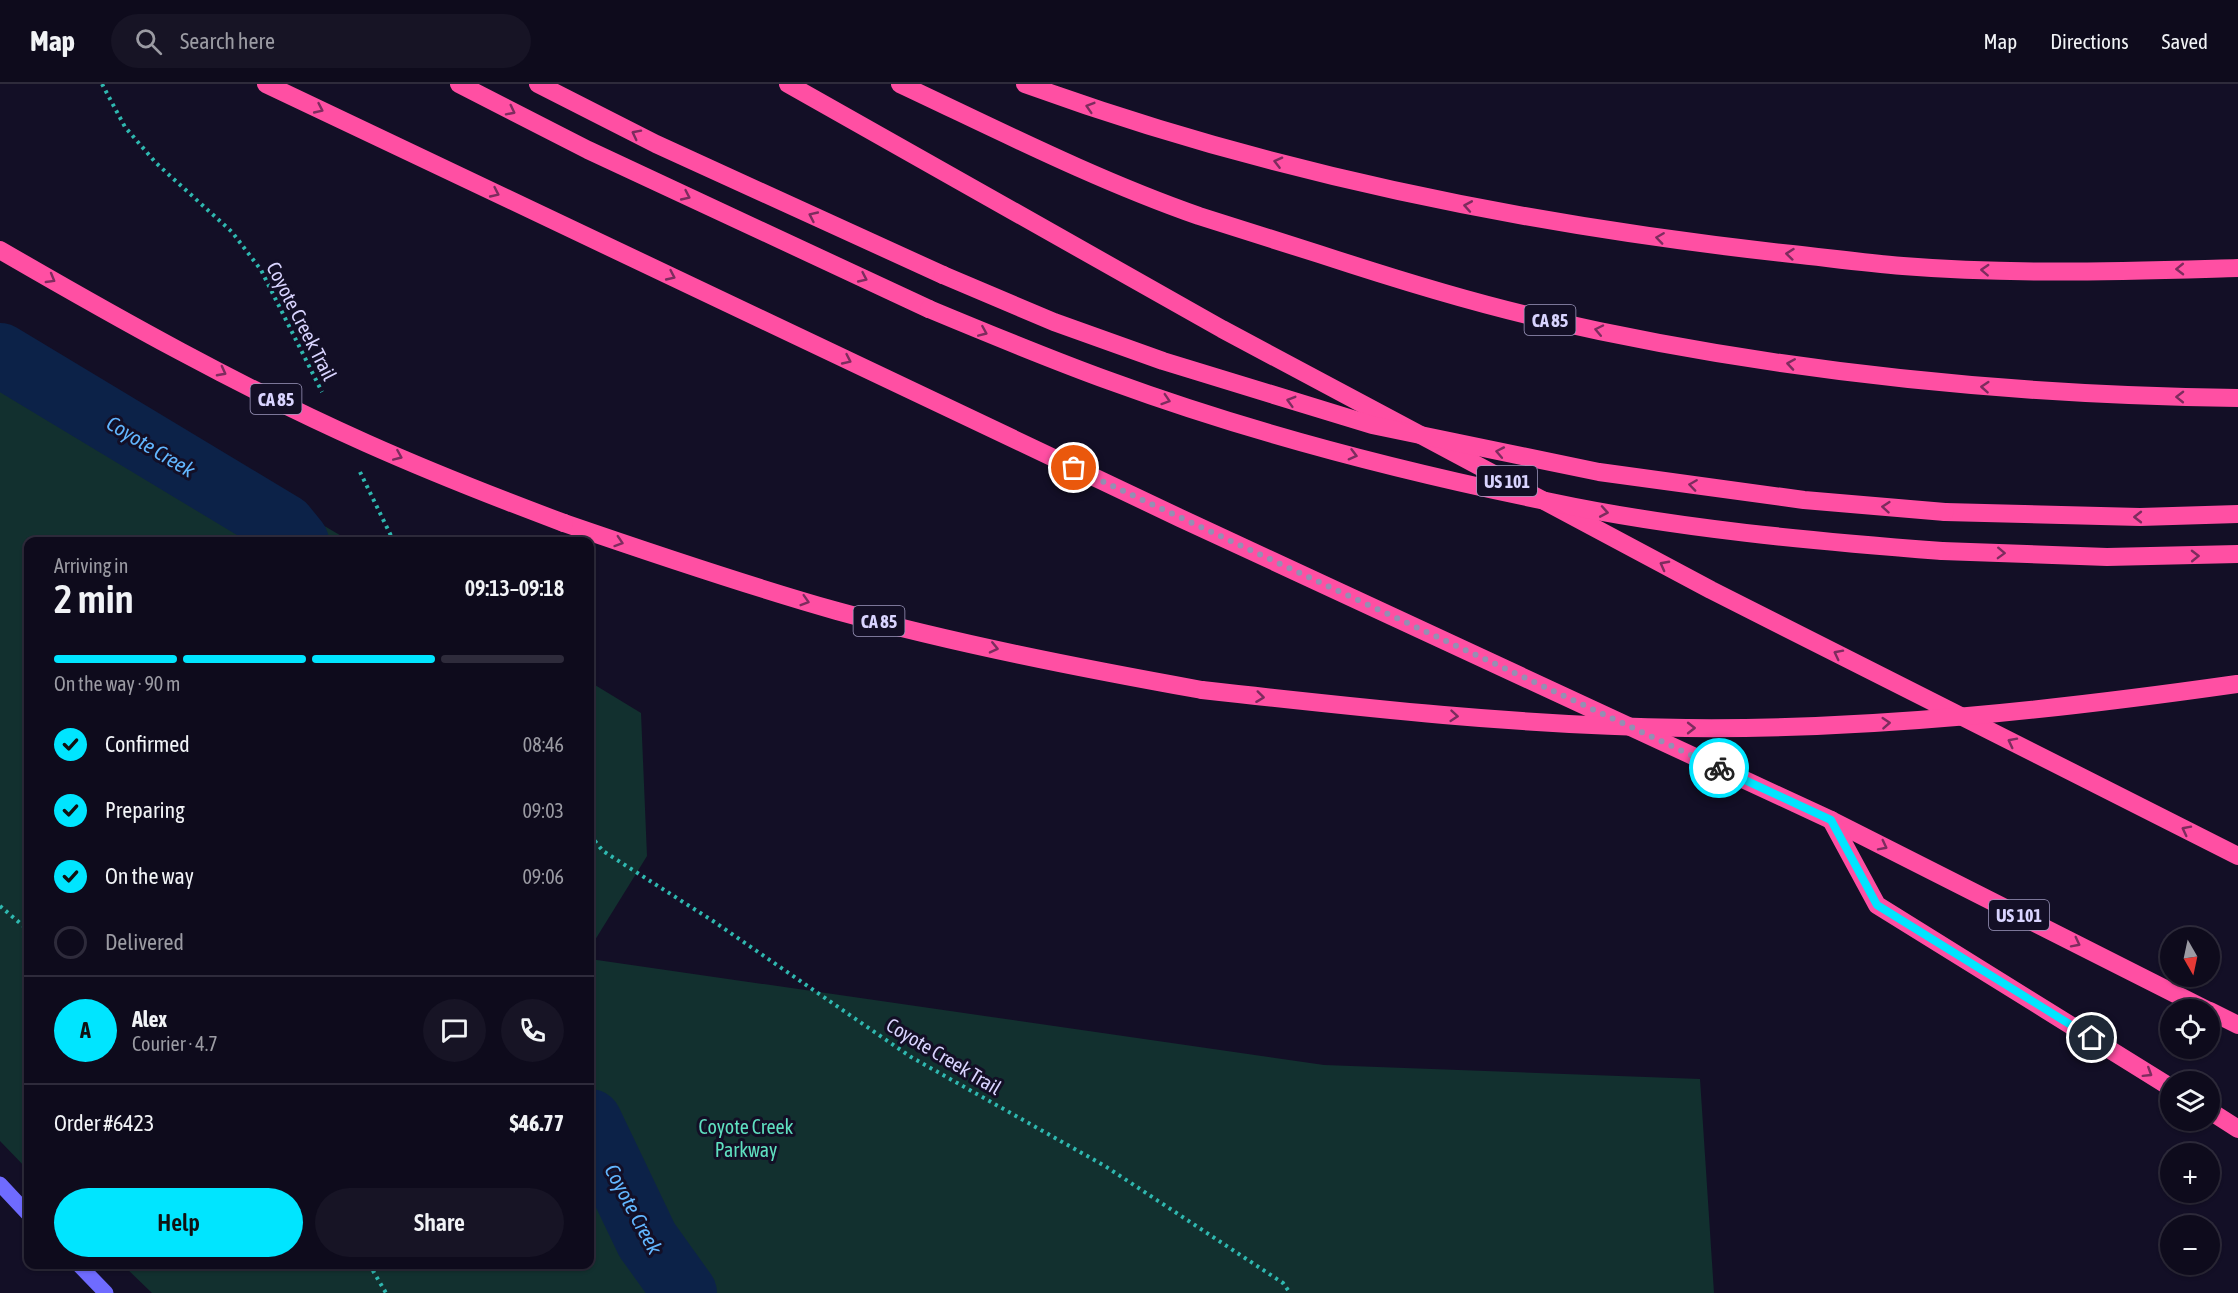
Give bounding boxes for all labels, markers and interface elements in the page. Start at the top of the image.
search box [111,14,531,68]
text: Map [30,25,75,57]
icon: search [132,25,165,58]
text: Search here [180,28,275,54]
text: Map [1983,29,2017,53]
text: Directions [2050,29,2129,53]
text: Saved [2162,29,2208,53]
one-way arrow [313,102,324,114]
one-way arrow [1085,102,1096,114]
one-way arrow [505,103,516,115]
one-way arrow [632,130,643,141]
one-way arrow [1273,156,1283,169]
one-way arrow [489,185,500,197]
one-way arrow [680,188,691,200]
one-way arrow [1463,200,1472,212]
one-way arrow [809,211,820,223]
one-way arrow [1655,232,1664,244]
one-way arrow [1786,248,1795,261]
street label: Coyote Creek Trail [262,258,342,385]
one-way arrow [1980,263,1989,276]
one-way arrow [2175,263,2184,276]
one-way arrow [665,269,676,281]
one-way arrow [857,271,868,283]
one-way arrow [44,272,55,283]
road number: CA 85 [1524,305,1576,335]
one-way arrow [977,325,988,337]
one-way arrow [1595,325,1605,338]
one-way arrow [841,353,852,365]
one-way arrow [1787,359,1796,371]
one-way arrow [216,365,226,376]
one-way arrow [1980,381,1989,394]
road number: CA 85 [250,384,302,414]
one-way arrow [2175,391,2184,404]
one-way arrow [1160,393,1171,405]
one-way arrow [1286,396,1297,408]
water label: Coyote Creek [103,410,200,482]
pin [1048,442,1099,493]
one-way arrow [1496,446,1506,459]
one-way arrow [1348,447,1358,460]
one-way arrow [392,449,403,461]
icon: bag [1057,451,1090,484]
road number: US 101 [1477,466,1537,496]
one-way arrow [1688,480,1697,492]
one-way arrow [1882,501,1891,514]
one-way arrow [1600,505,1609,517]
one-way arrow [2133,510,2142,523]
one-way arrow [613,535,624,547]
one-way arrow [1996,547,2005,560]
one-way arrow [2191,550,2200,562]
text: Arriving in [54,554,128,577]
one-way arrow [1660,561,1671,572]
text: 09:13–09:18 [465,575,564,601]
text: 2 min [54,577,134,621]
one-way arrow [799,594,810,606]
road number: CA 85 [854,606,904,636]
one-way arrow [989,641,999,654]
one-way arrow [1833,650,1844,661]
text: On the way · 90 m [54,672,180,695]
one-way arrow [1256,690,1265,703]
one-way arrow [1450,709,1459,722]
one-way arrow [1881,716,1890,729]
one-way arrow [1686,722,1695,734]
icon: check [54,728,87,761]
text: Confirmed [105,731,190,757]
text: 08:46 [523,733,564,756]
courier [1689,738,1749,798]
one-way arrow [2007,738,2018,749]
icon: bike [1703,752,1736,785]
icon: check [54,794,87,827]
text: Preparing [105,797,185,823]
text: 09:03 [522,799,564,822]
one-way arrow [2181,826,2192,837]
one-way arrow [1877,839,1887,850]
icon: check [54,860,87,893]
text: On the way [105,863,194,889]
text: 09:06 [522,865,564,888]
road number: US 101 [1989,900,2049,930]
north arrow [2160,927,2220,987]
map controls [2160,927,2220,1275]
text: Delivered [105,929,184,955]
one-way arrow [2070,936,2080,947]
button: chat [423,999,486,1062]
button: phone [501,999,564,1062]
button: locate [2160,999,2220,1059]
text: Alex [132,1006,167,1032]
pin [2066,1012,2117,1063]
street label: Coyote Creek Trail [882,1013,1006,1100]
text: A [80,1017,91,1043]
icon: home [2075,1021,2108,1054]
text: Courier · 4.7 [132,1032,218,1055]
one-way arrow [2142,1065,2152,1077]
button: layers [2160,1071,2220,1131]
text: Order #6423 [54,1110,154,1136]
text: $46.77 [509,1110,564,1136]
park label: Coyote Creek Parkway [699,1115,794,1161]
button: + [2160,1143,2220,1203]
water label: Coyote Creek [600,1160,668,1259]
button: Help [54,1188,303,1257]
button: Share [315,1188,564,1257]
button: − [2160,1215,2220,1275]

